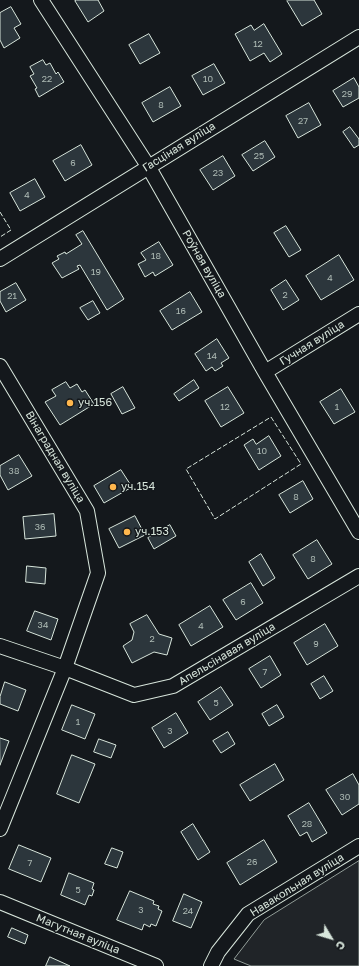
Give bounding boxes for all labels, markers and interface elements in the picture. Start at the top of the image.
house number: 12 [253,39,263,49]
house number: 22 [42,74,52,84]
house number: 10 [203,74,213,84]
house number: 29 [342,89,352,99]
house number: 8 [158,100,164,110]
house number: 27 [298,116,308,126]
street label: Гасціная вуліца [140,119,218,175]
house number: 25 [254,151,264,161]
house number: 6 [70,158,76,168]
house number: 23 [213,168,223,178]
house number: 4 [24,190,30,200]
street label: Роўная вуліца [179,228,229,300]
house number: 18 [151,251,161,261]
house number: 19 [91,267,101,277]
house number: 4 [327,273,333,283]
house number: 2 [282,290,288,300]
house number: 21 [7,291,17,301]
house number: 16 [176,306,186,316]
street label: Гучная вуліца [277,318,347,368]
house number: 14 [207,351,217,361]
place label: уч.156 [78,396,112,410]
marker: уч.156 [65,398,75,408]
house number: 12 [220,402,230,412]
house number: 1 [335,402,339,412]
street label: Вінаградная вуліца [22,409,88,505]
house number: 10 [257,446,267,456]
house number: 38 [9,466,19,476]
place label: уч.154 [121,480,155,494]
marker: уч.154 [108,482,118,492]
house number: 8 [293,492,299,502]
house number: 36 [35,522,45,532]
place label: уч.153 [135,525,169,539]
marker: уч.153 [122,527,132,537]
house number: 8 [310,554,316,564]
house number: 6 [240,597,246,607]
house number: 34 [38,620,48,630]
street label: Апельсінавая вуліца [176,620,278,688]
house number: 4 [198,621,204,631]
house number: 2 [149,634,155,644]
house number: 9 [313,639,319,649]
house number: 7 [263,667,267,677]
house number: 5 [213,698,219,708]
house number: 1 [76,717,80,727]
house number: 3 [167,726,173,736]
house number: 30 [340,792,350,802]
house number: 28 [302,819,312,829]
street label: Навакольная вуліца [248,851,346,919]
house number: 26 [247,857,257,867]
house number: 7 [28,858,32,868]
house number: 5 [75,885,81,895]
house number: 3 [138,905,144,915]
house number: 24 [183,906,193,916]
street label: Магутная вуліца [34,911,122,957]
north arrow [311,918,351,958]
text: С [333,939,348,953]

